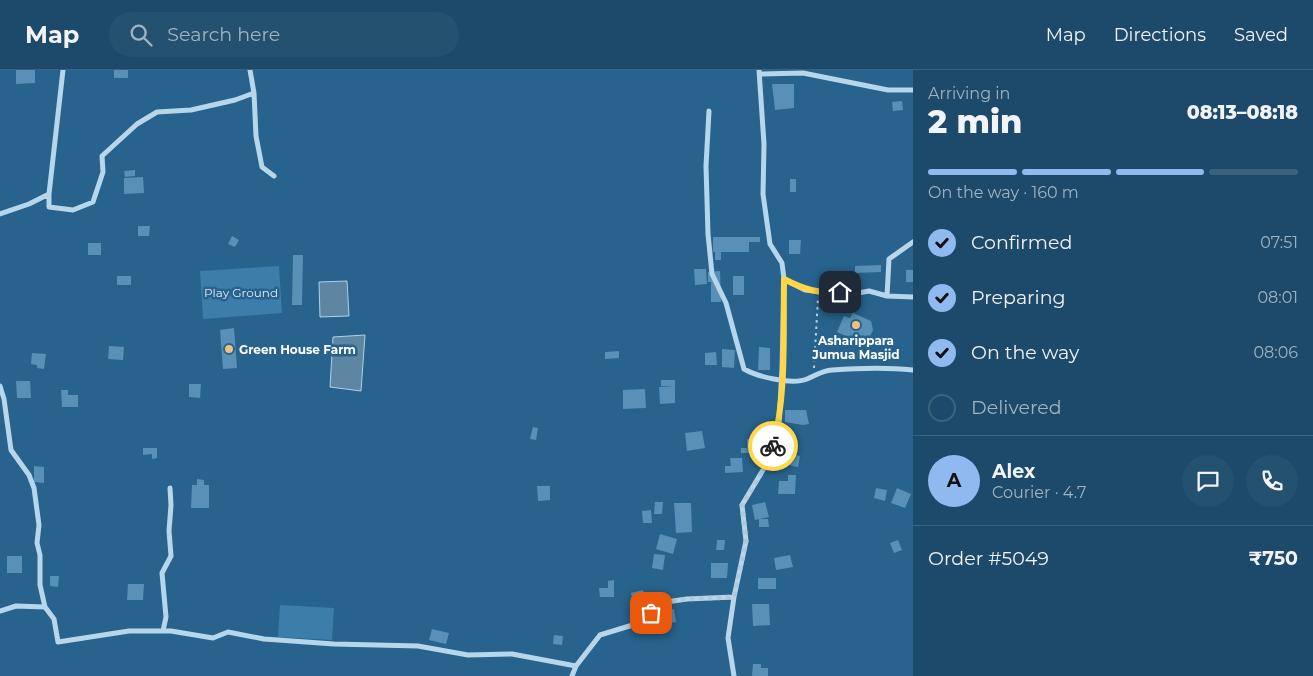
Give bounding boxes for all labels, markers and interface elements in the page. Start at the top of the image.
search box [109,12,459,57]
text: Map [25,20,79,49]
icon: search [127,21,155,49]
text: Search here [167,23,280,46]
text: Map [1046,24,1086,46]
text: Directions [1114,24,1206,46]
text: Saved [1234,24,1288,46]
text: Arriving in [928,84,1010,103]
text: 08:13–08:18 [1187,101,1298,124]
text: 2 min [928,102,1022,141]
text: On the way · 160 m [928,183,1079,202]
icon: check [928,229,956,257]
text: Confirmed [971,231,1072,254]
text: 07:51 [1260,233,1298,252]
pin [819,271,861,313]
icon: home [826,278,854,306]
icon: check [928,284,956,312]
park label: Play Ground [204,285,278,300]
text: Preparing [971,286,1066,309]
text: 08:01 [1257,288,1298,307]
marker: Asharippara Jumua Masjid [850,319,862,331]
place label: Asharippara Jumua Masjid [811,333,900,362]
icon: check [928,339,956,367]
text: On the way [971,341,1079,364]
place label: Green House Farm [239,342,356,357]
marker: Green House Farm [223,343,235,355]
text: 08:06 [1253,343,1298,362]
text: Delivered [971,396,1062,419]
courier [748,421,798,471]
icon: bike [759,432,787,460]
button: chat [1182,455,1234,507]
button: phone [1246,455,1298,507]
text: Alex [992,460,1035,483]
text: A [947,469,961,492]
text: Courier · 4.7 [992,483,1086,502]
text: Order #5049 [928,547,1049,570]
text: ₹750 [1249,547,1298,570]
pin [630,592,672,634]
icon: bag [637,599,665,627]

